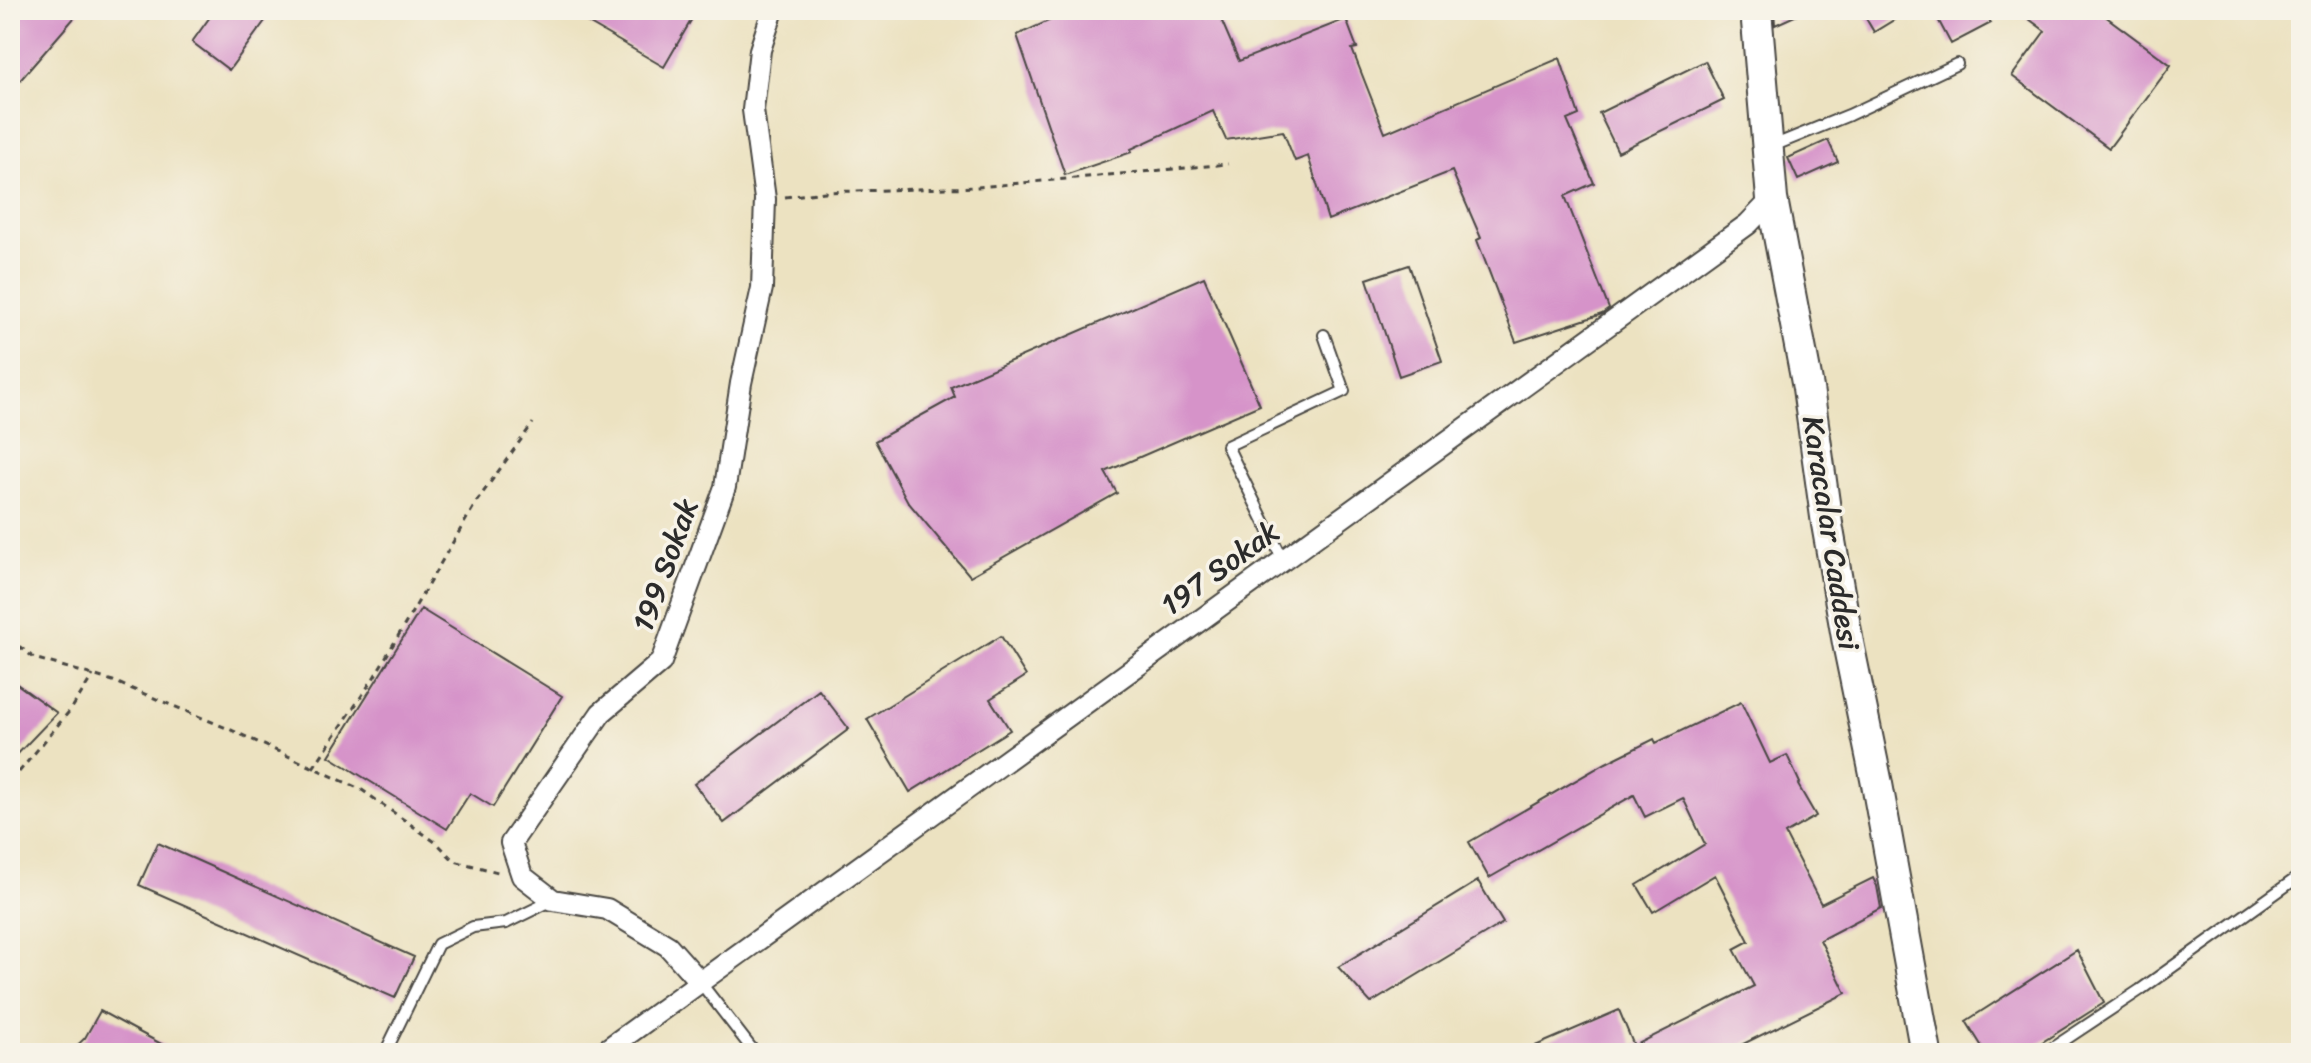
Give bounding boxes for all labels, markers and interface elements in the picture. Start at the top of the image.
street label: Karacalar Caddesi [1786,412,1876,656]
street label: 199 Sokak [616,491,714,639]
street label: 197 Sokak [1149,506,1291,630]

